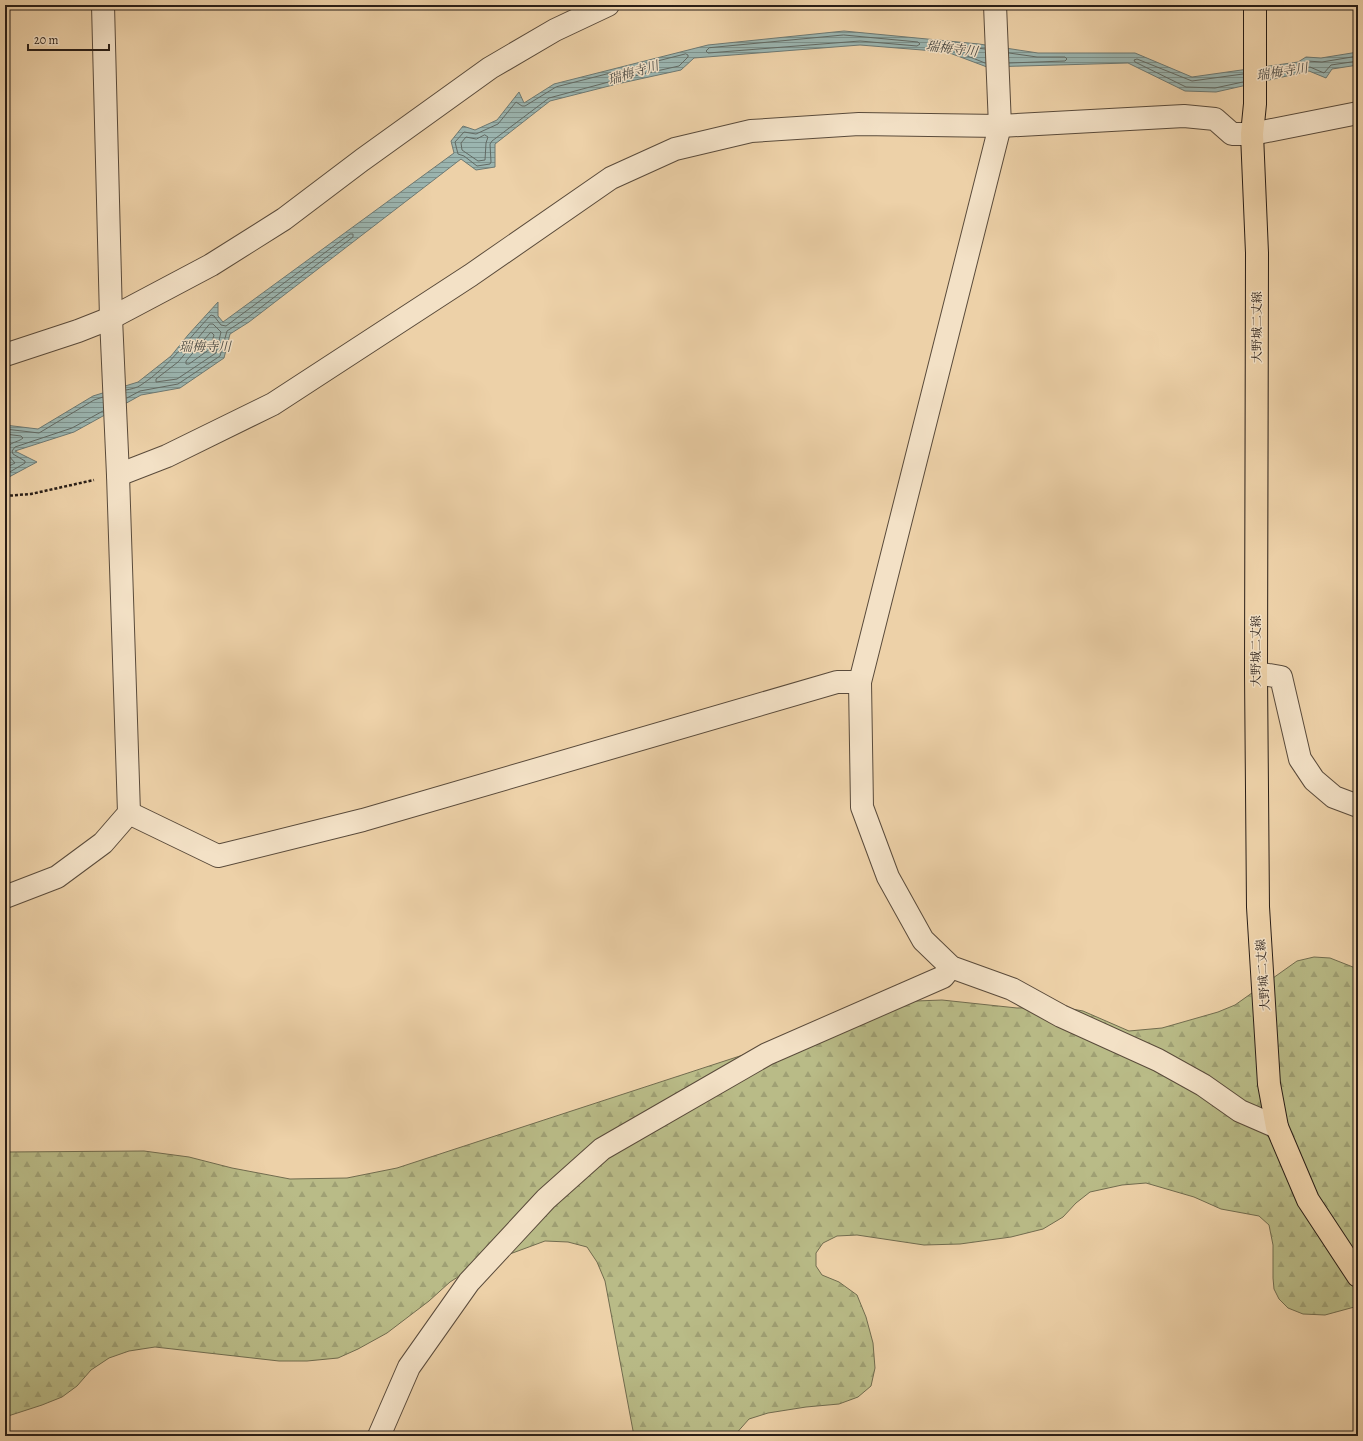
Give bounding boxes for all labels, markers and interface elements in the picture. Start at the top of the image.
scale bar [28,26,109,52]
text: 20 m [34,32,58,48]
water label: 瑞梅寺川 [925,37,981,60]
water label: 瑞梅寺川 [606,56,662,88]
water label: 瑞梅寺川 [1255,59,1311,84]
street label: 大野城二丈線 [1249,291,1265,363]
water label: 瑞梅寺川 [179,338,233,355]
street label: 大野城二丈線 [1248,615,1264,687]
street label: 大野城二丈線 [1253,939,1273,1011]

